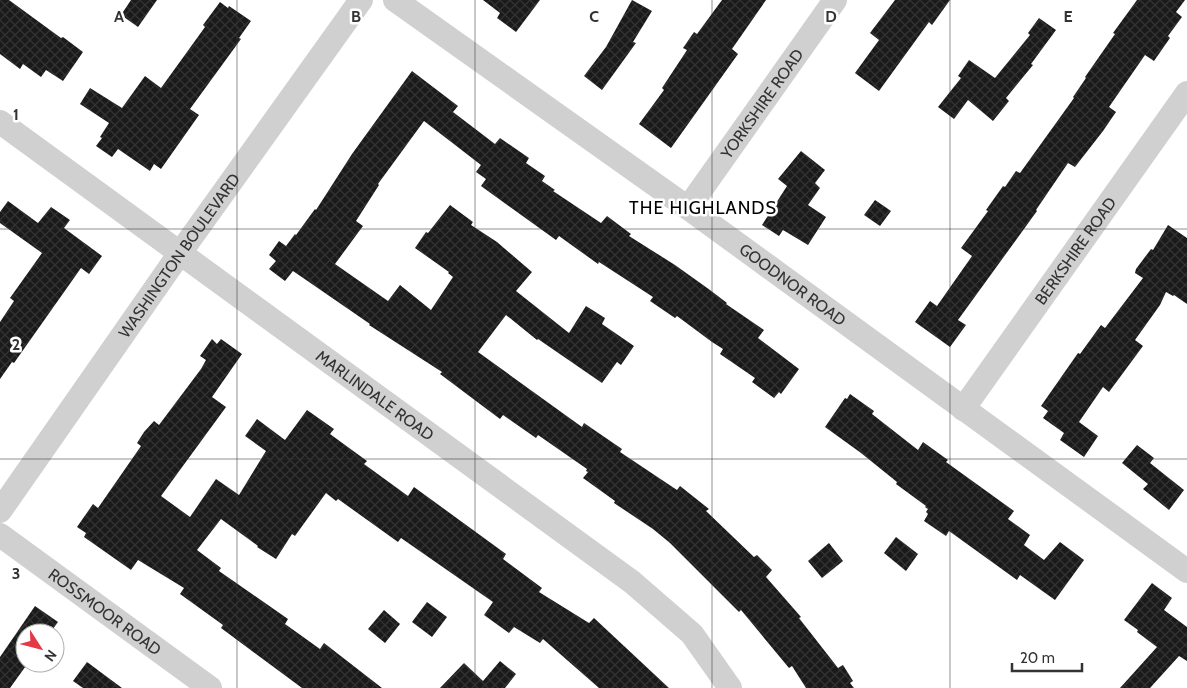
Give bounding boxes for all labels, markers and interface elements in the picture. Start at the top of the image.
text: A [114,7,124,26]
text: B [351,7,361,26]
text: C [589,7,599,26]
text: D [825,7,837,26]
text: E [1063,7,1073,26]
street label: YORKSHIRE ROAD [716,45,808,163]
text: 1 [13,105,19,124]
street label: WASHINGTON BOULEVARD [115,170,244,342]
street label: BERKSHIRE ROAD [1031,194,1120,308]
district label: THE HIGHLANDS [629,197,777,219]
street label: GOODNOR ROAD [736,240,850,330]
text: 2 [12,335,20,354]
street label: MARLINDALE ROAD [312,346,437,445]
text: 3 [12,564,20,583]
street label: ROSSMOOR ROAD [45,565,165,659]
north arrow [15,623,65,673]
scale bar [1012,640,1082,672]
text: N [40,646,61,665]
text: 20 m [1020,649,1055,667]

